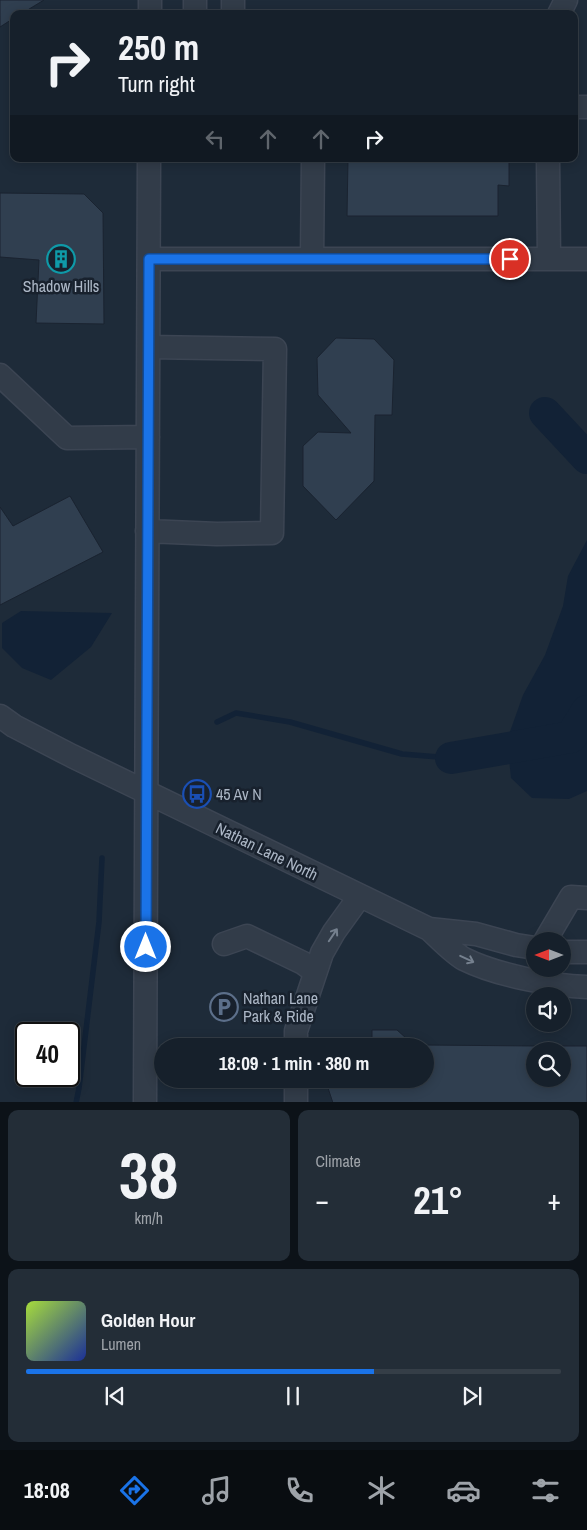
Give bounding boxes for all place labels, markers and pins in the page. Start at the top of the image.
pin [489,238,531,280]
building icon: Shadow Hills [46,244,76,274]
place label: Shadow Hills [23,275,99,297]
bus stop icon: 45 Av N [182,779,212,809]
place label: 45 Av N [216,783,262,805]
place label: Nathan Lane Park & Ride [243,987,318,1027]
parking icon: Nathan Lane Park & Ride [209,992,239,1022]

